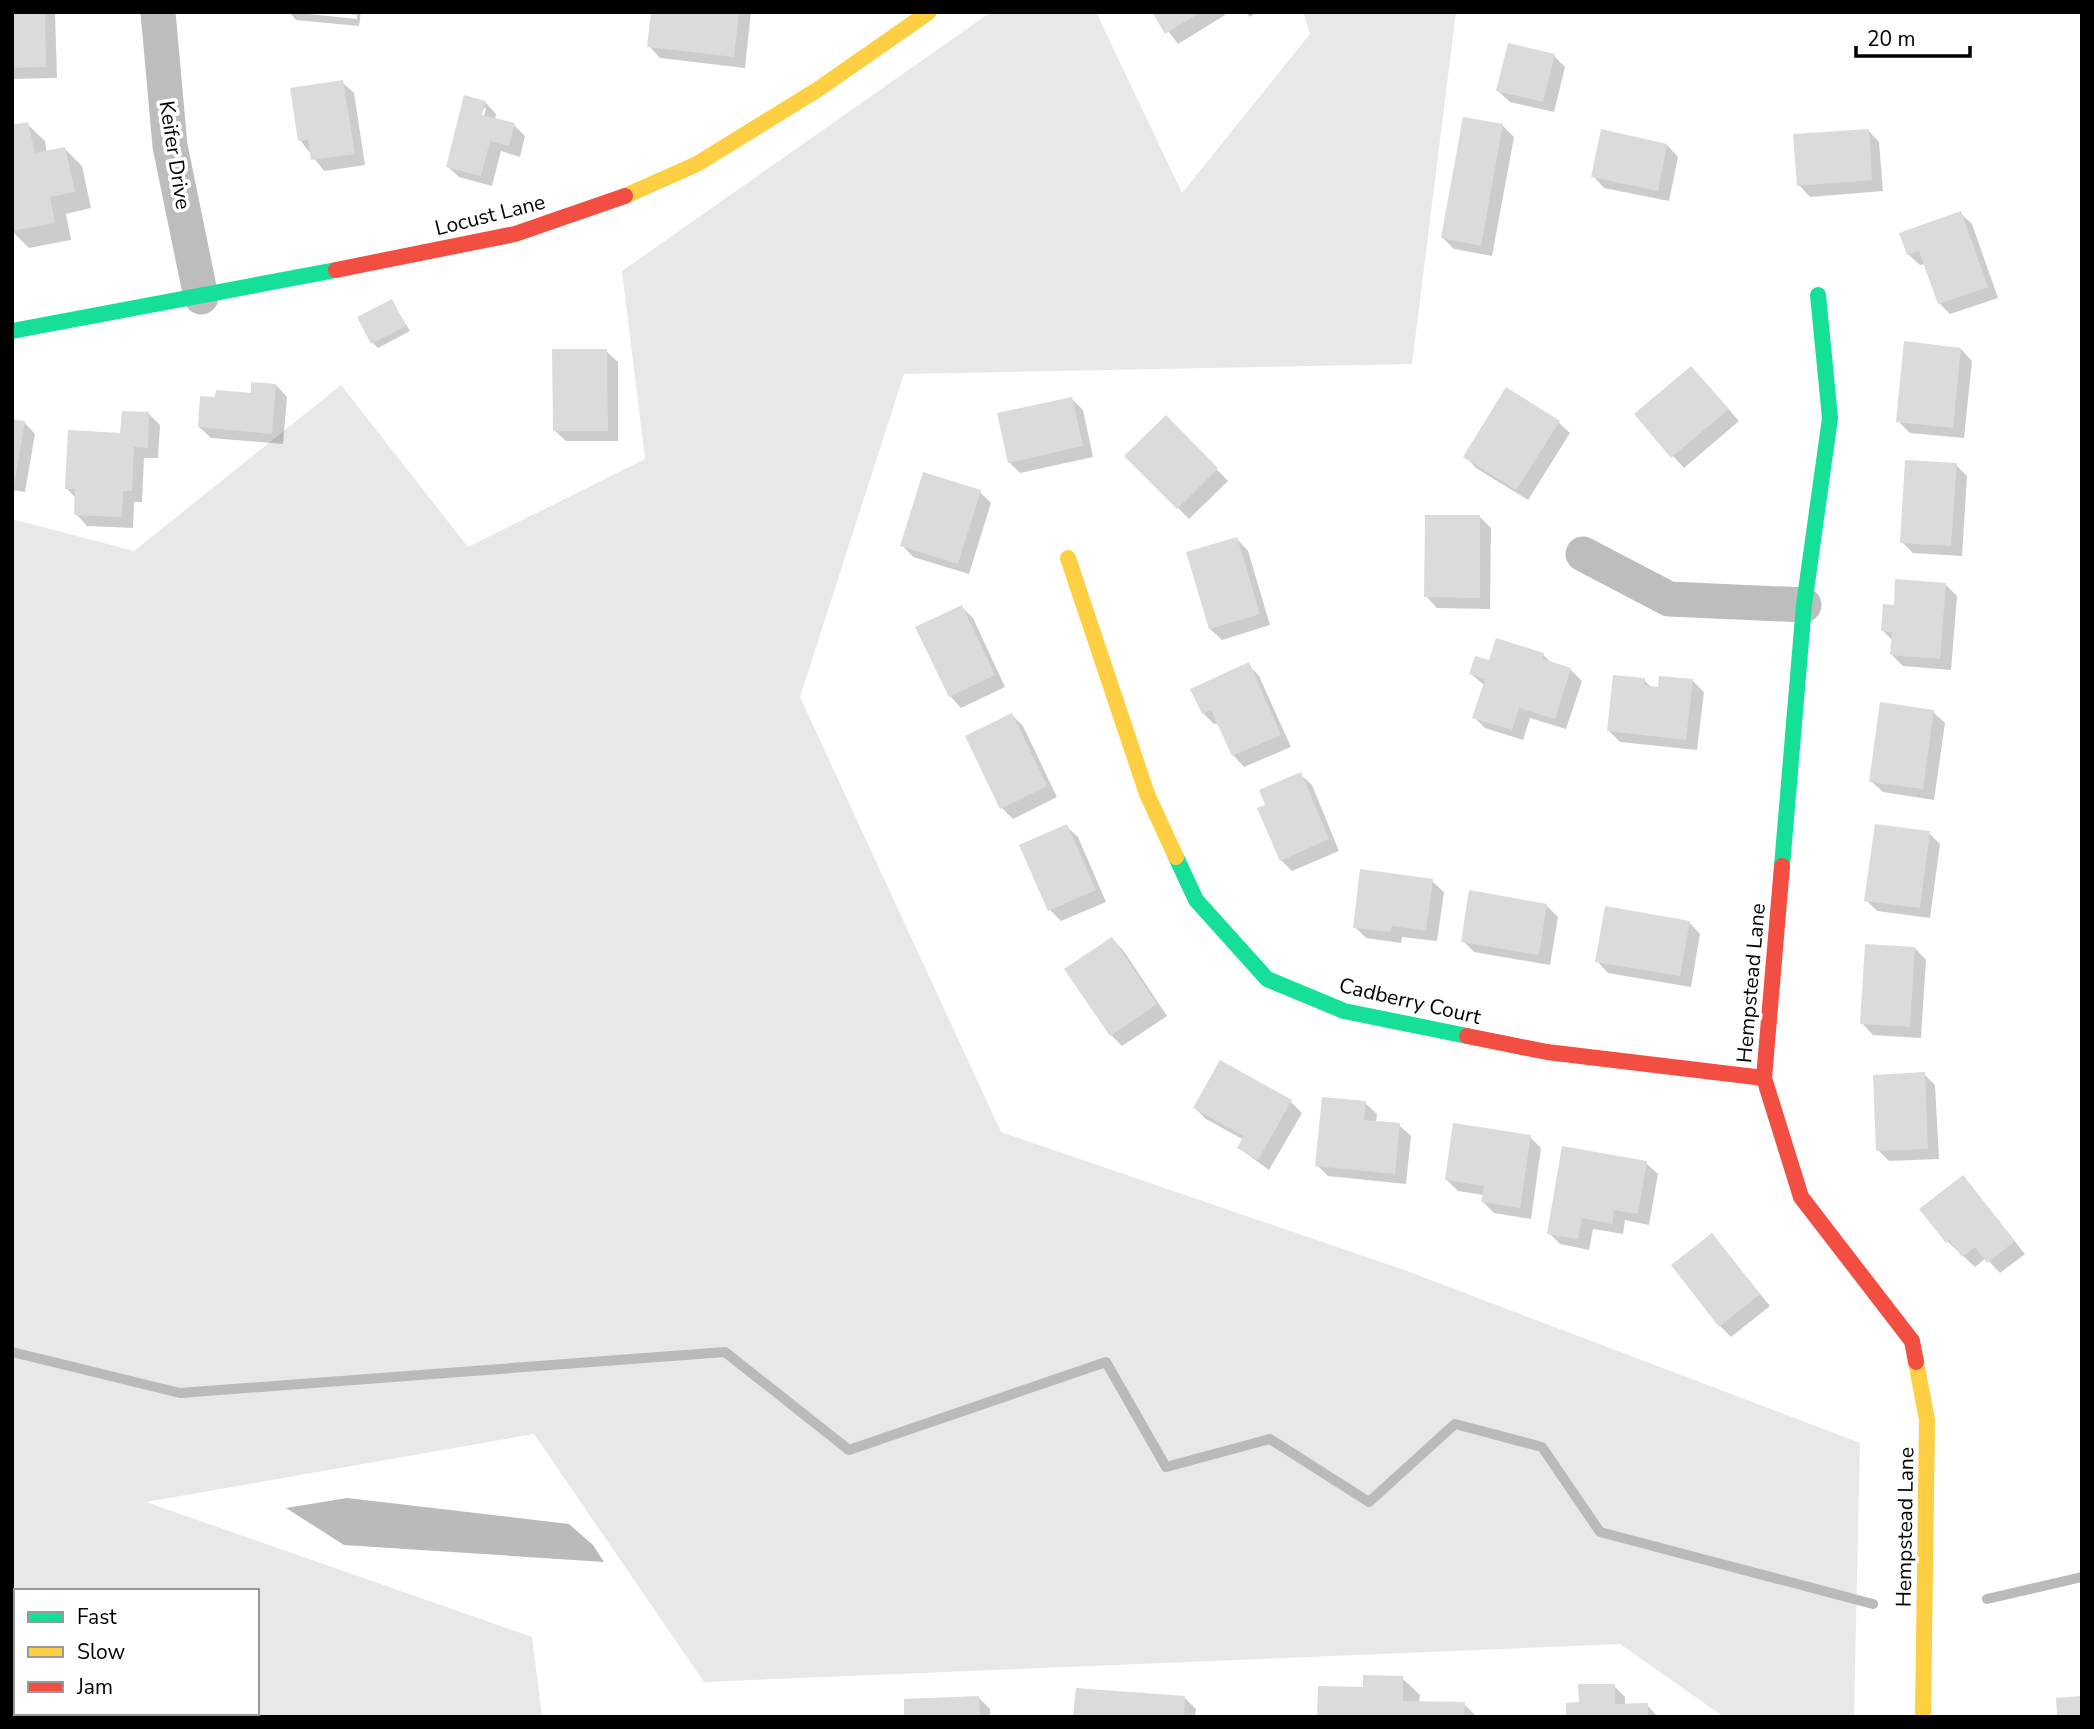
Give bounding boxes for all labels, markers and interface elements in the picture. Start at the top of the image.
scale bar [1856,14,1970,58]
text: 20 m [1867,25,1916,53]
street label: Keifer Drive [153,99,197,211]
street label: Locust Lane [432,188,548,242]
street label: Hempstead Lane [1730,902,1772,1064]
street label: Cadberry Court [1336,971,1484,1031]
street label: Hempstead Lane [1890,1447,1920,1607]
legend [14,1589,259,1715]
text: Fast [77,1603,117,1631]
text: Slow [77,1638,126,1666]
text: Jam [76,1673,113,1701]

